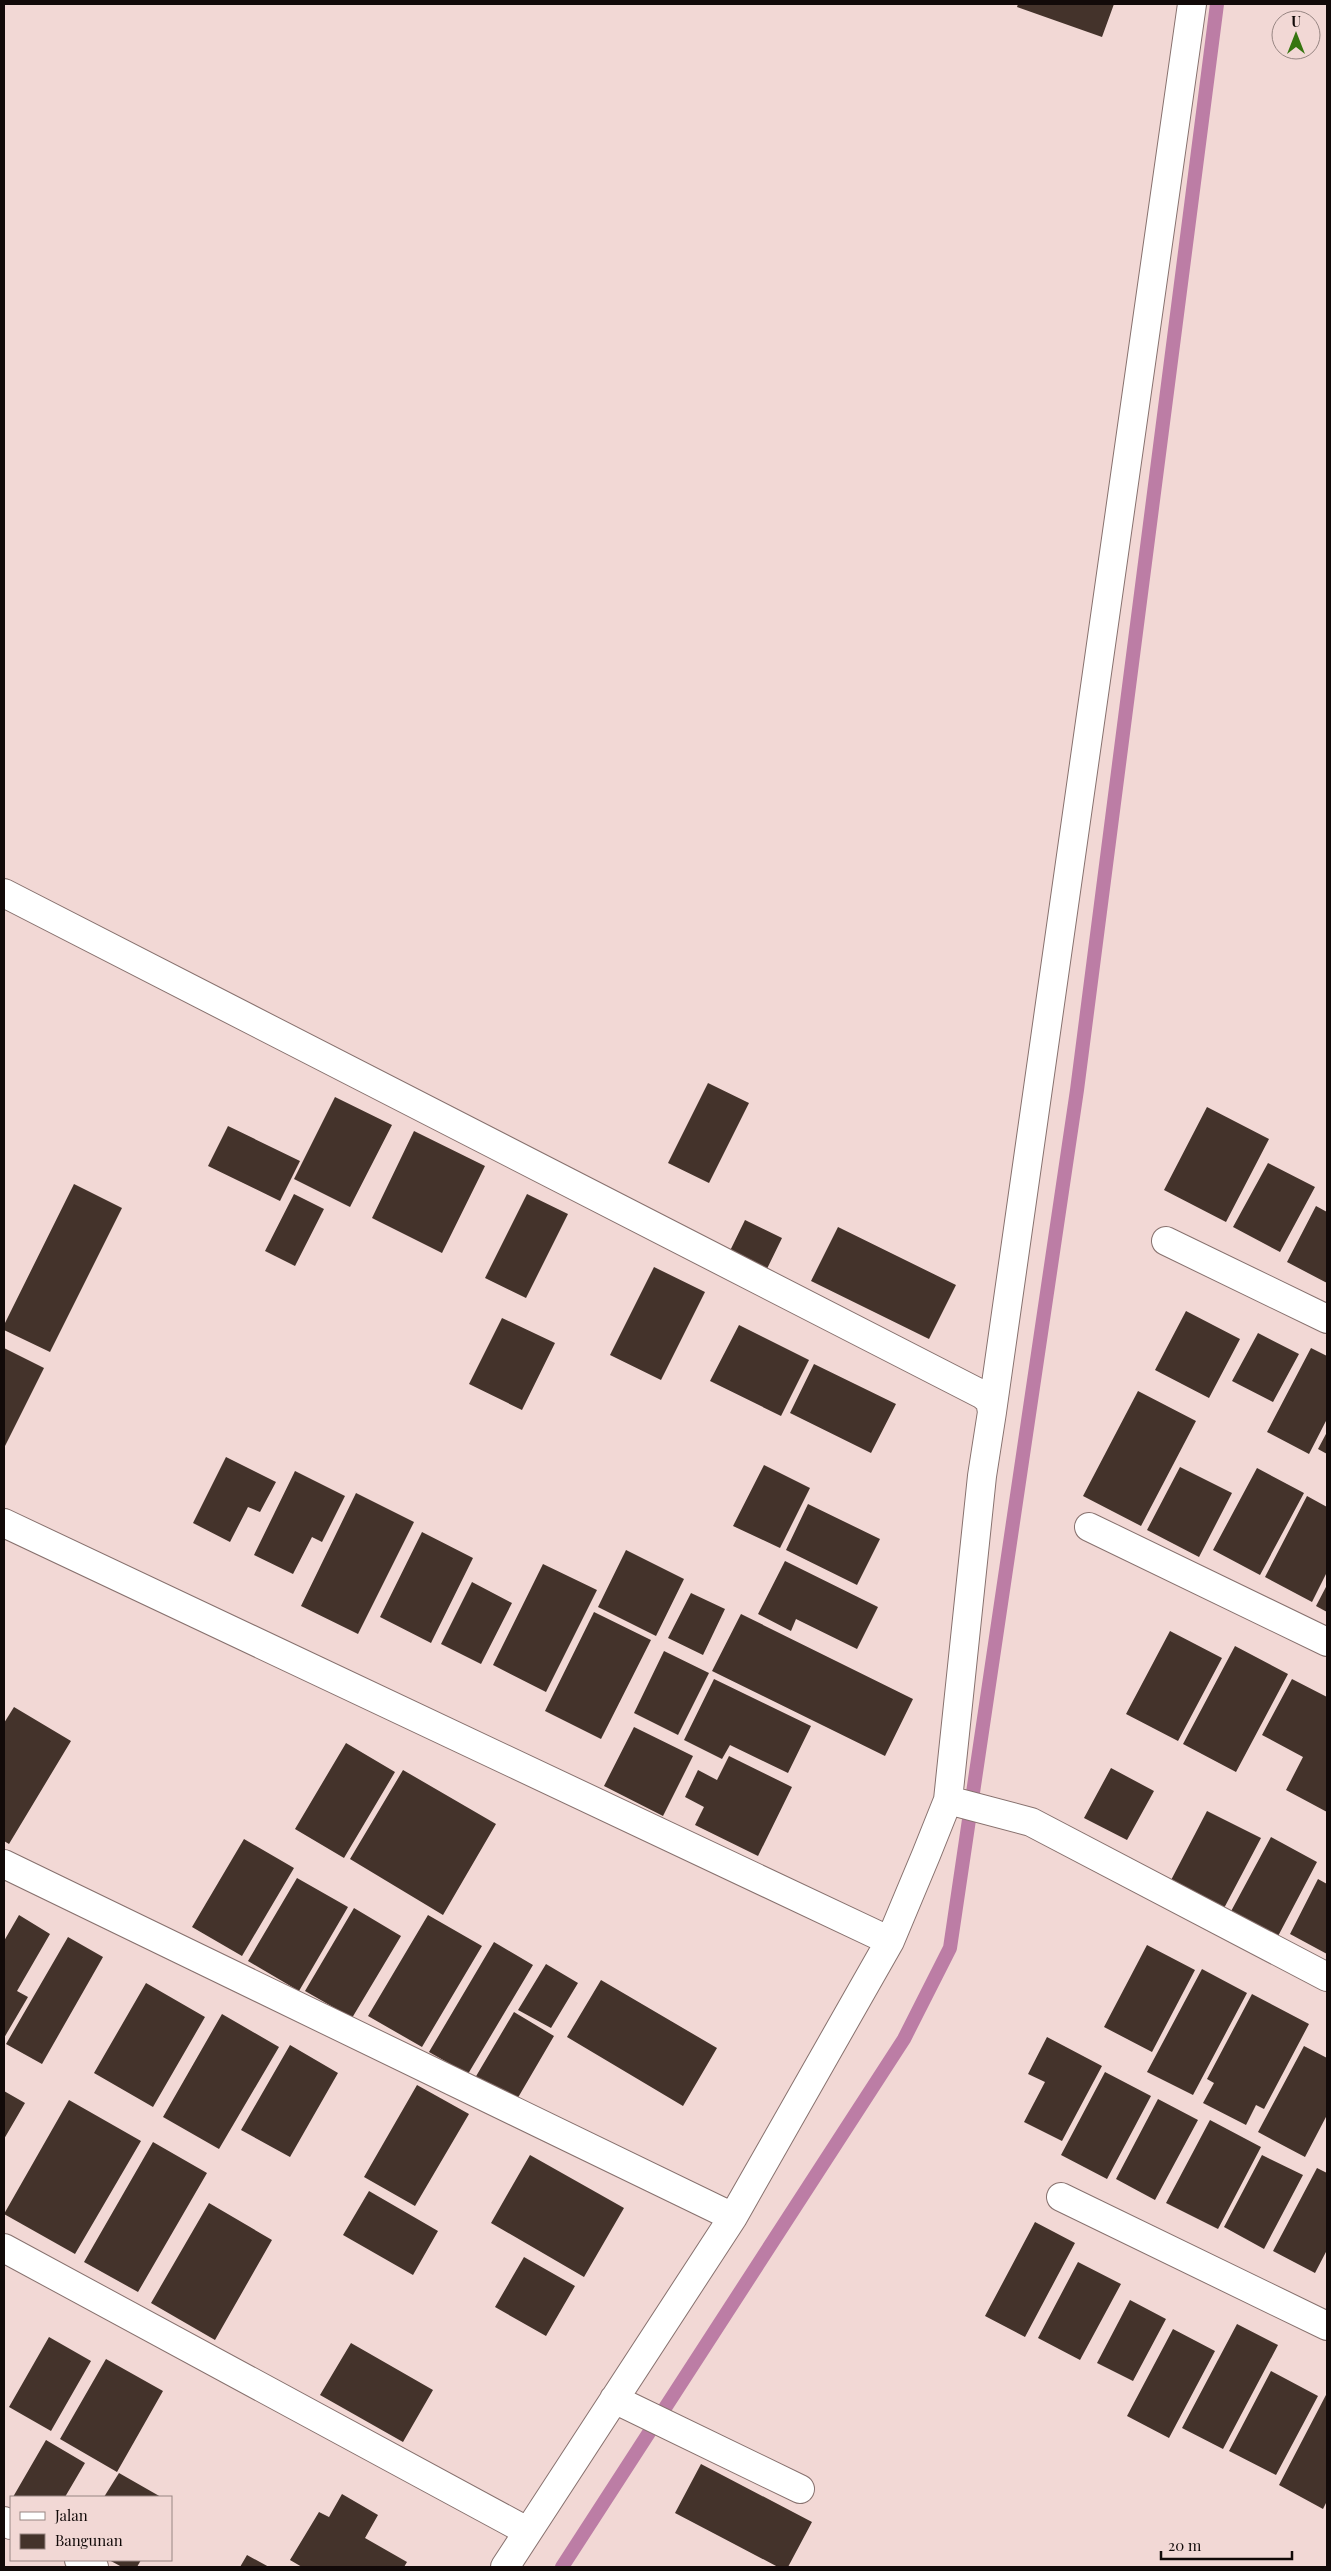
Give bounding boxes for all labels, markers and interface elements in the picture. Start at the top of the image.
north arrow [1271,10,1321,60]
text: U [1291,12,1301,31]
legend [10,2496,172,2561]
text: Jalan [54,2505,88,2525]
scale bar [1161,2528,1292,2560]
text: Bangunan [55,2530,123,2550]
text: 20 m [1168,2535,1202,2555]

